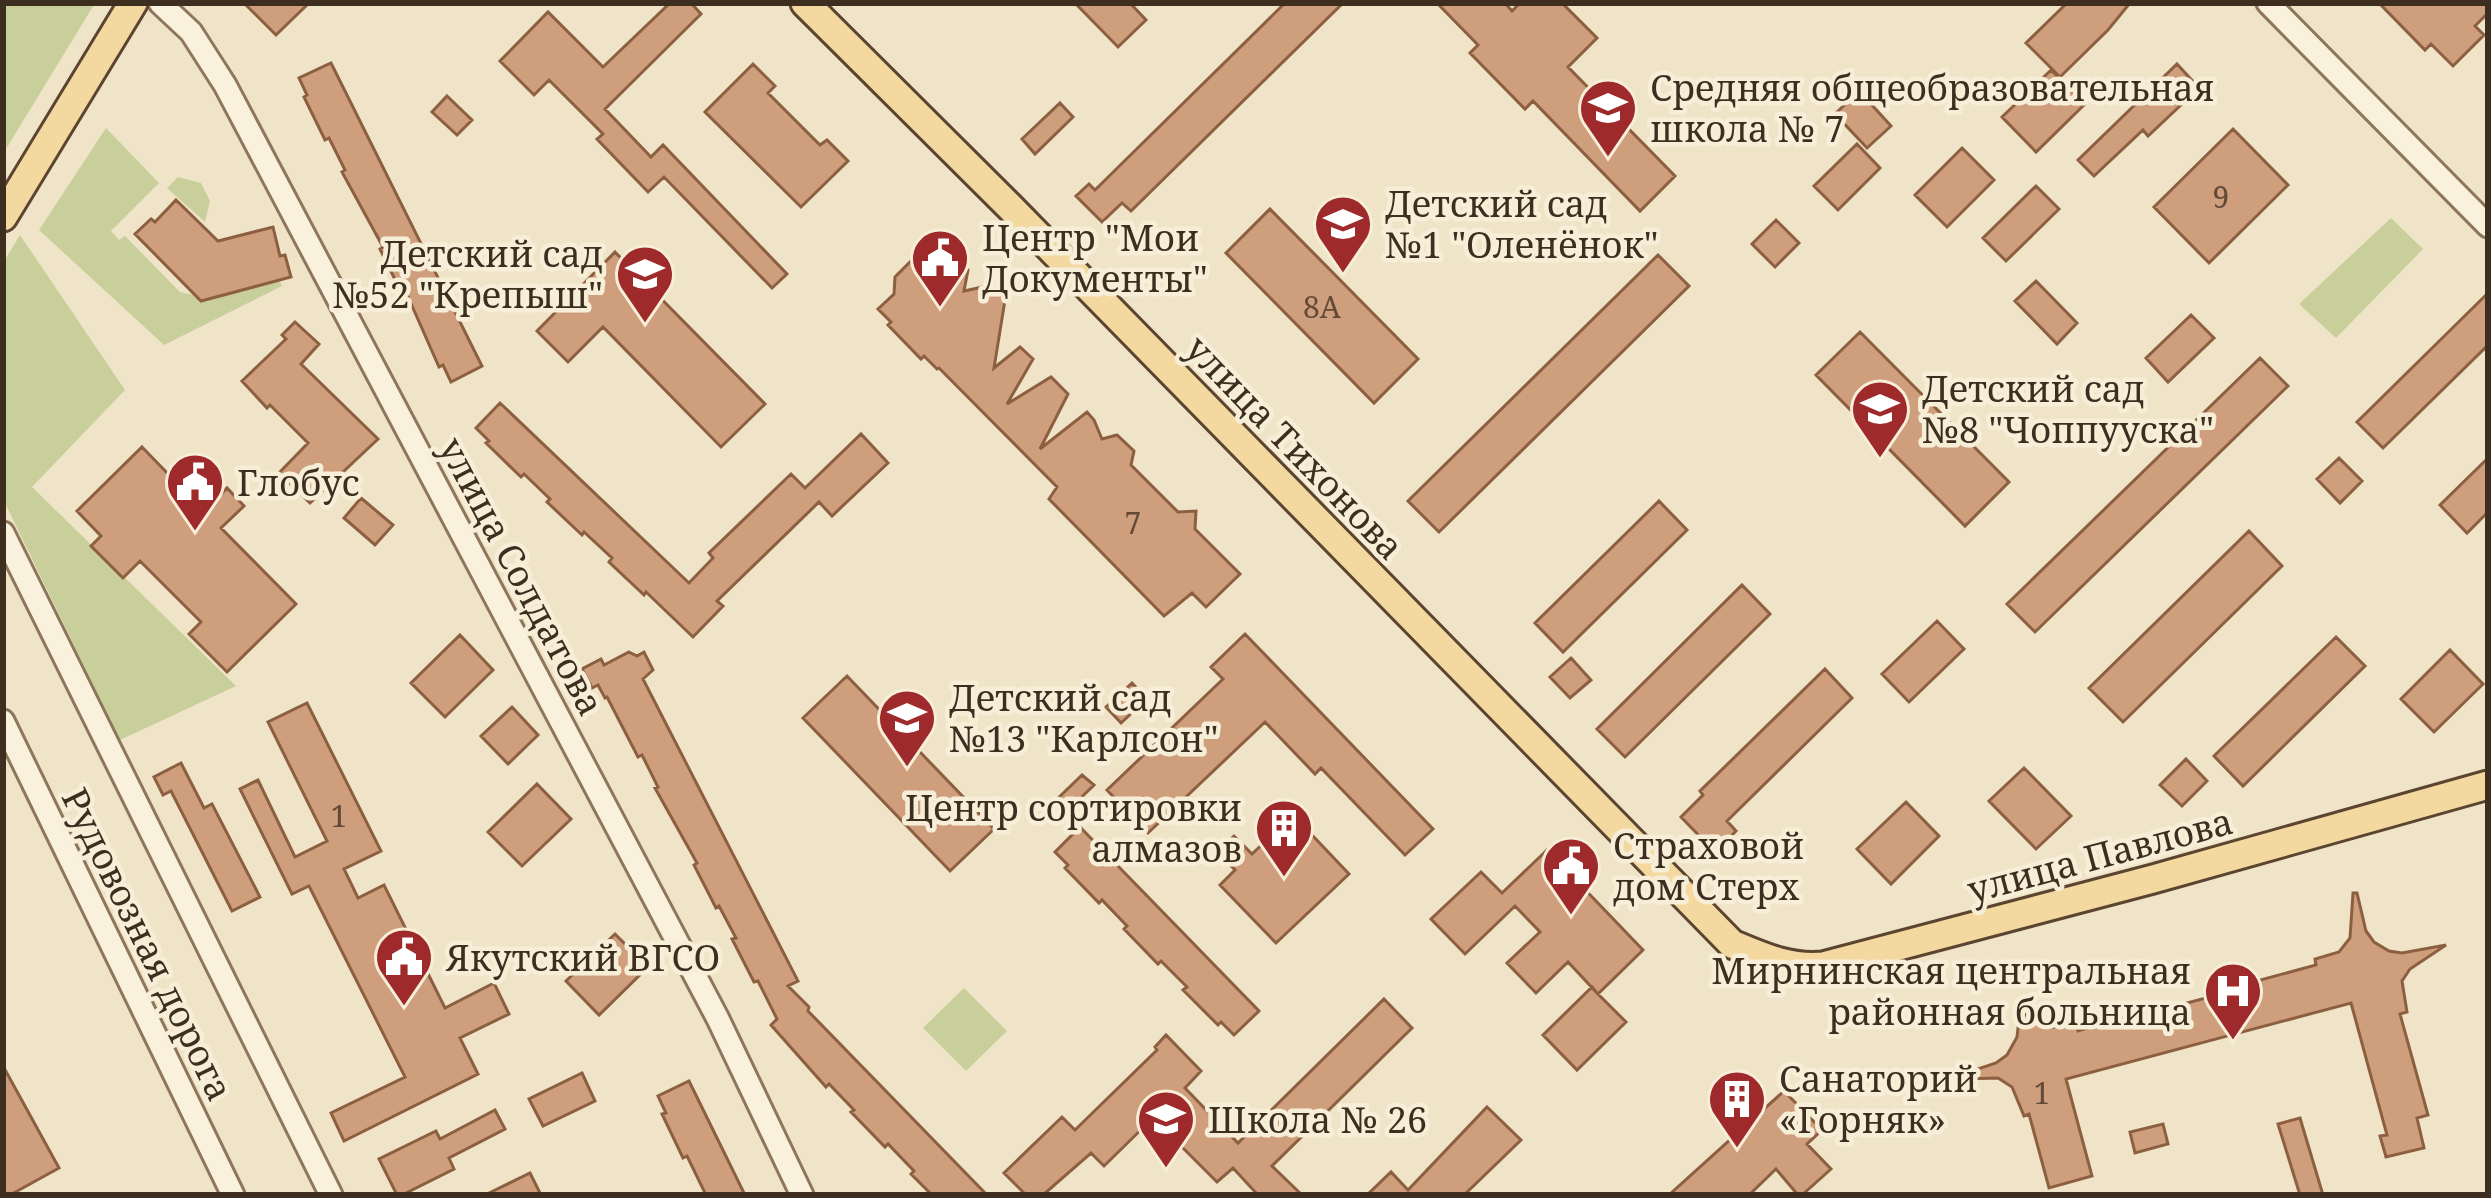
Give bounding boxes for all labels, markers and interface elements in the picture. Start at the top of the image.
place label: Cредняя общеобразовательная школа № 7 [1650,63,2214,153]
school or university icon: Cредняя общеобразовательная школа № 7 [1577,77,1639,159]
house number: 9 [2213,176,2229,217]
place label: Детский сад №1 "Оленёнок" [1385,179,1658,269]
school or university icon: Детский сад №1 "Оленёнок" [1312,193,1374,275]
place label: Центр "Мои Документы" [982,213,1208,303]
public building icon: Центр "Мои Документы" [909,227,971,309]
place label: Детский сад №52 "Крепыш" [332,229,603,319]
school or university icon: Детский сад №52 "Крепыш" [614,243,676,325]
house number: 8А [1303,286,1342,327]
street label: улица Тихонова [1175,324,1415,570]
place label: Детский сад №8 "Чоппууска" [1922,364,2214,454]
school or university icon: Детский сад №8 "Чоппууска" [1849,378,1911,460]
street label: улица Солдатова [428,428,616,724]
public building icon: Глобус [164,451,226,533]
place label: Глобус [237,458,359,507]
house number: 7 [1125,502,1141,543]
place label: Детский сад №13 "Карлсон" [949,673,1218,763]
school or university icon: Детский сад №13 "Карлсон" [876,687,938,769]
street label: Рудовозная дорога [51,779,245,1109]
place label: Центр сортировки алмазов [905,783,1242,873]
house number: 1 [331,795,347,836]
street label: улица Павлова [1962,796,2238,914]
building icon: Центр сортировки алмазов [1253,797,1315,879]
place label: Страховой дом Стерх [1613,821,1804,911]
public building icon: Страховой дом Стерх [1540,835,1602,917]
public building icon: Якутский ВГСО [373,926,435,1008]
place label: Якутский ВГСО [445,933,720,982]
place label: Мирнинская центральная районная больница [1711,946,2191,1036]
hospital icon: Мирнинская центральная районная больница [2202,960,2264,1042]
place label: Санаторий «Горняк» [1779,1054,1978,1144]
building icon: Санаторий «Горняк» [1706,1068,1768,1150]
house number: 1 [2034,1072,2050,1113]
school or university icon: Школа № 26 [1135,1088,1197,1170]
place label: Школа № 26 [1208,1095,1427,1144]

